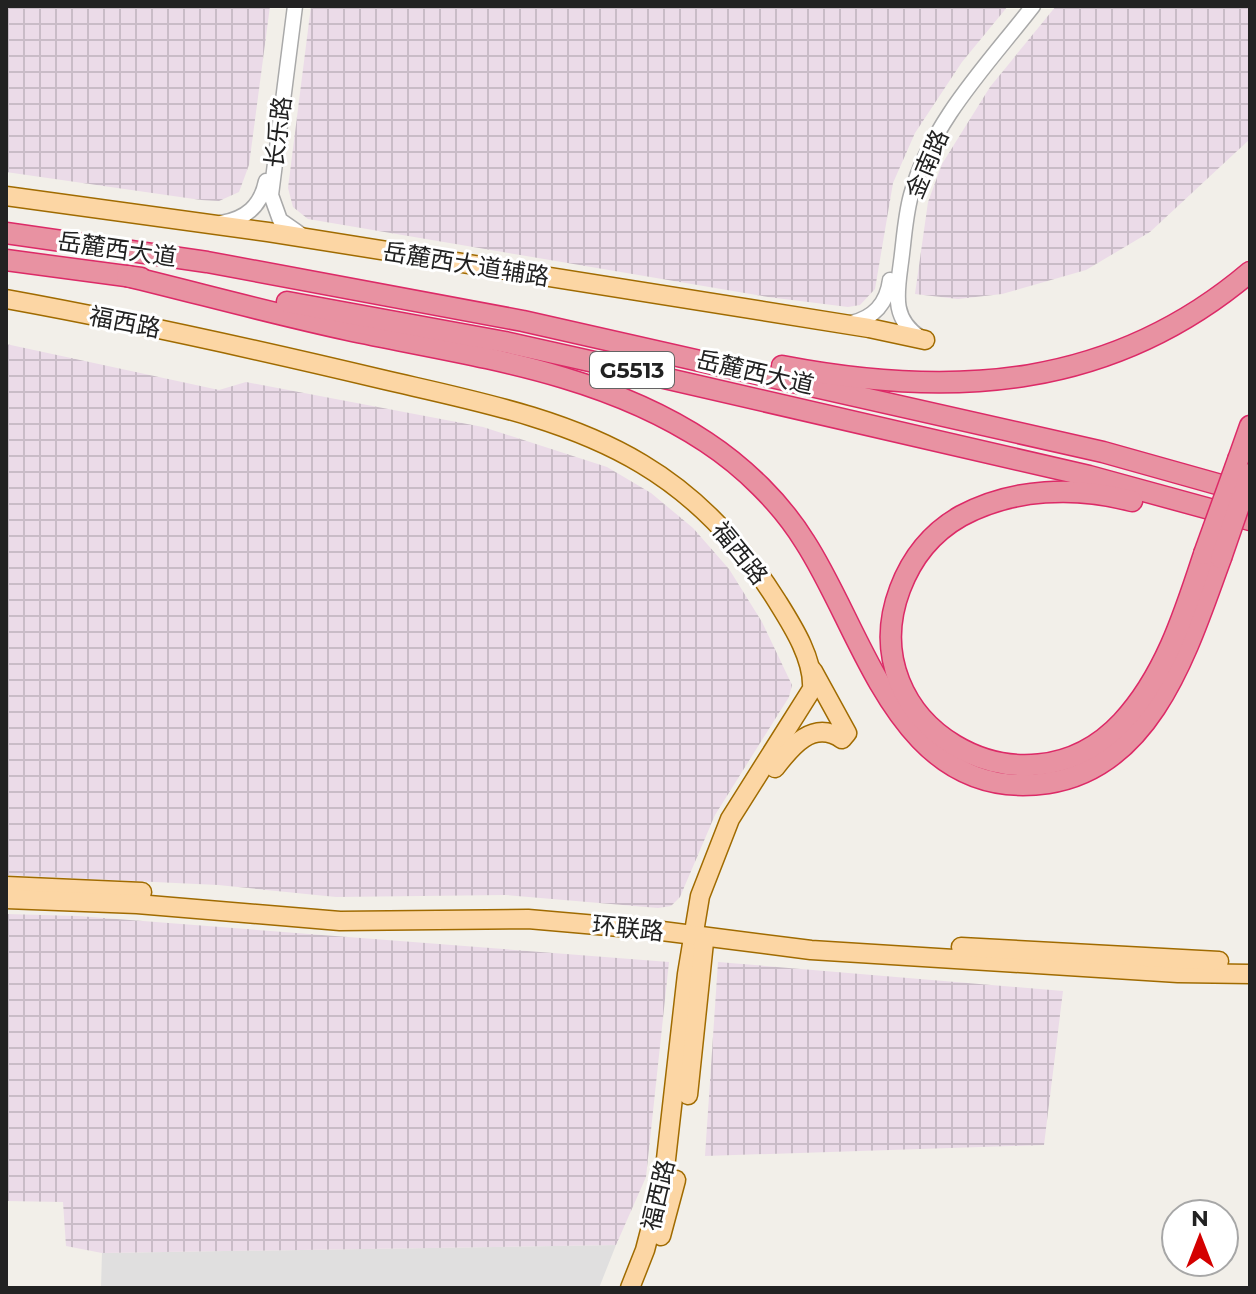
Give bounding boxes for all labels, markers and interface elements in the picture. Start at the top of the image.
street label: 长乐路 [259,95,297,169]
street label: 金南路 [900,125,954,203]
street label: 岳麓西大道 [56,226,178,272]
street label: 岳麓西大道辅路 [381,237,551,291]
street label: 福西路 [87,301,163,343]
street label: 岳麓西大道 [693,344,817,400]
road number: G5513 [590,352,674,388]
street label: 福西路 [706,516,774,590]
street label: 环联路 [591,910,665,946]
street label: 福西路 [636,1157,680,1233]
north arrow [1160,1198,1240,1278]
text: N [1191,1205,1209,1232]

